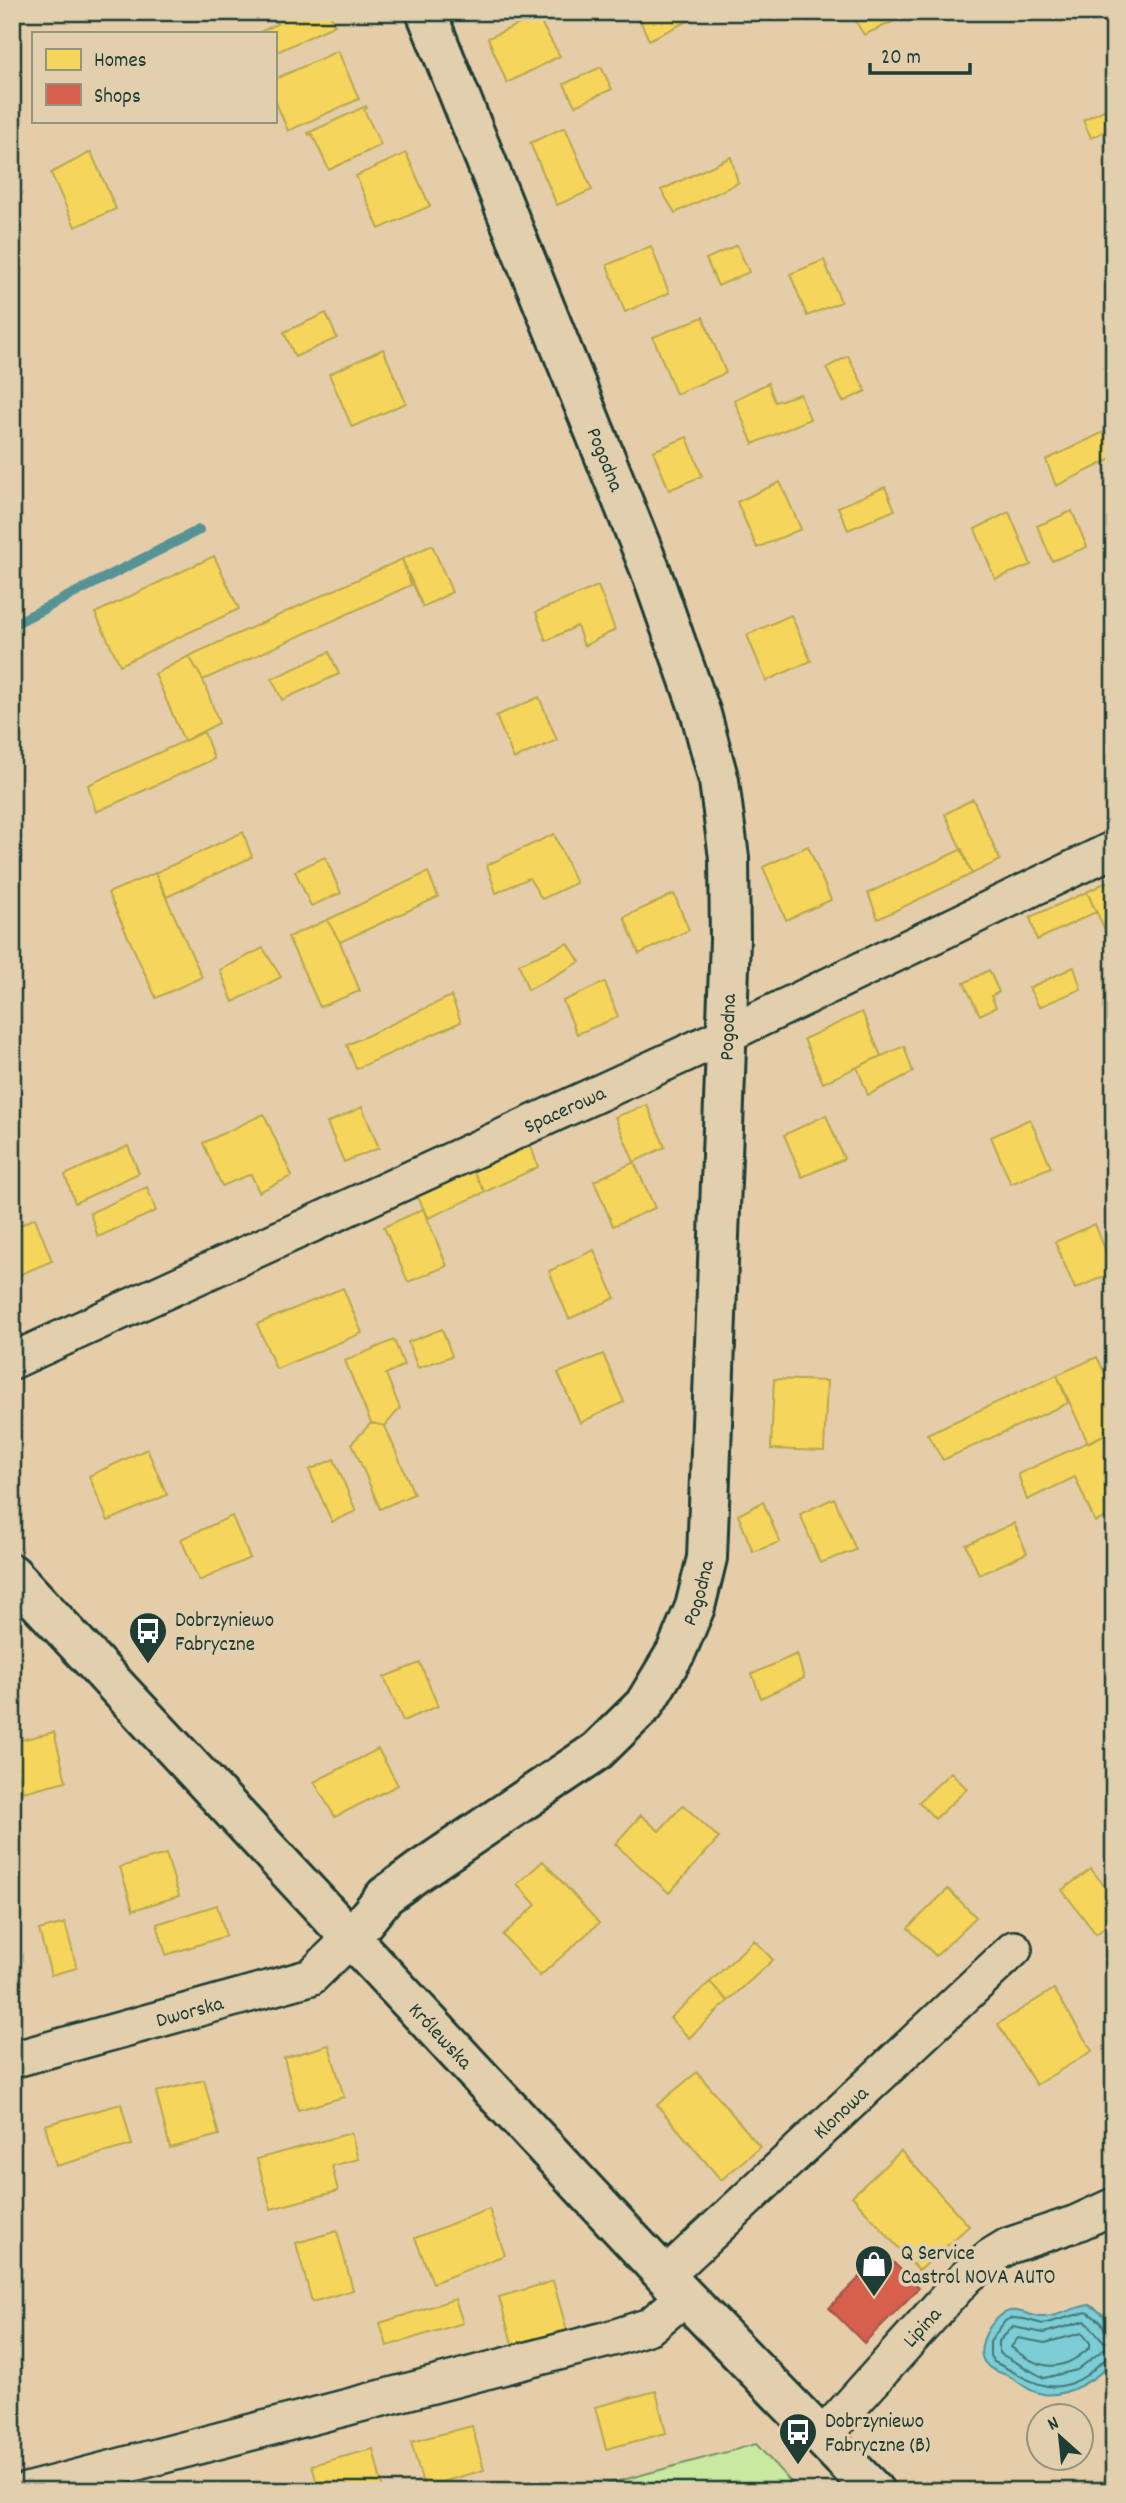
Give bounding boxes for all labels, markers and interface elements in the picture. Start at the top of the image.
legend [32,32,276,122]
scale bar [870,32,970,76]
text: 20 m [881,44,921,74]
text: Homes [94,47,147,77]
text: Shops [94,83,141,113]
street label: Pogodna [577,424,630,498]
street label: Pogodna [714,992,746,1061]
street label: Spacerowa [520,1079,612,1143]
street label: Pogodna [677,1556,724,1631]
place label: Dobrzyniewo Fabryczne [175,1607,274,1661]
bus stop icon: Dobrzyniewo Fabryczne [127,1610,169,1665]
street label: Dworska [153,1990,228,2037]
street label: Królewska [400,1997,479,2078]
street label: Klonowa [808,2080,878,2148]
place label: Q Service Castrol NOVA AUTO [901,2240,1056,2294]
shop icon: Q Service Castrol NOVA AUTO [853,2243,895,2298]
street label: Lipina [897,2301,951,2356]
north arrow [1024,2402,1094,2472]
place label: Dobrzyniewo Fabryczne (B) [825,2408,930,2462]
bus stop icon: Dobrzyniewo Fabryczne (B) [777,2411,819,2466]
text: N [1044,2411,1064,2439]

